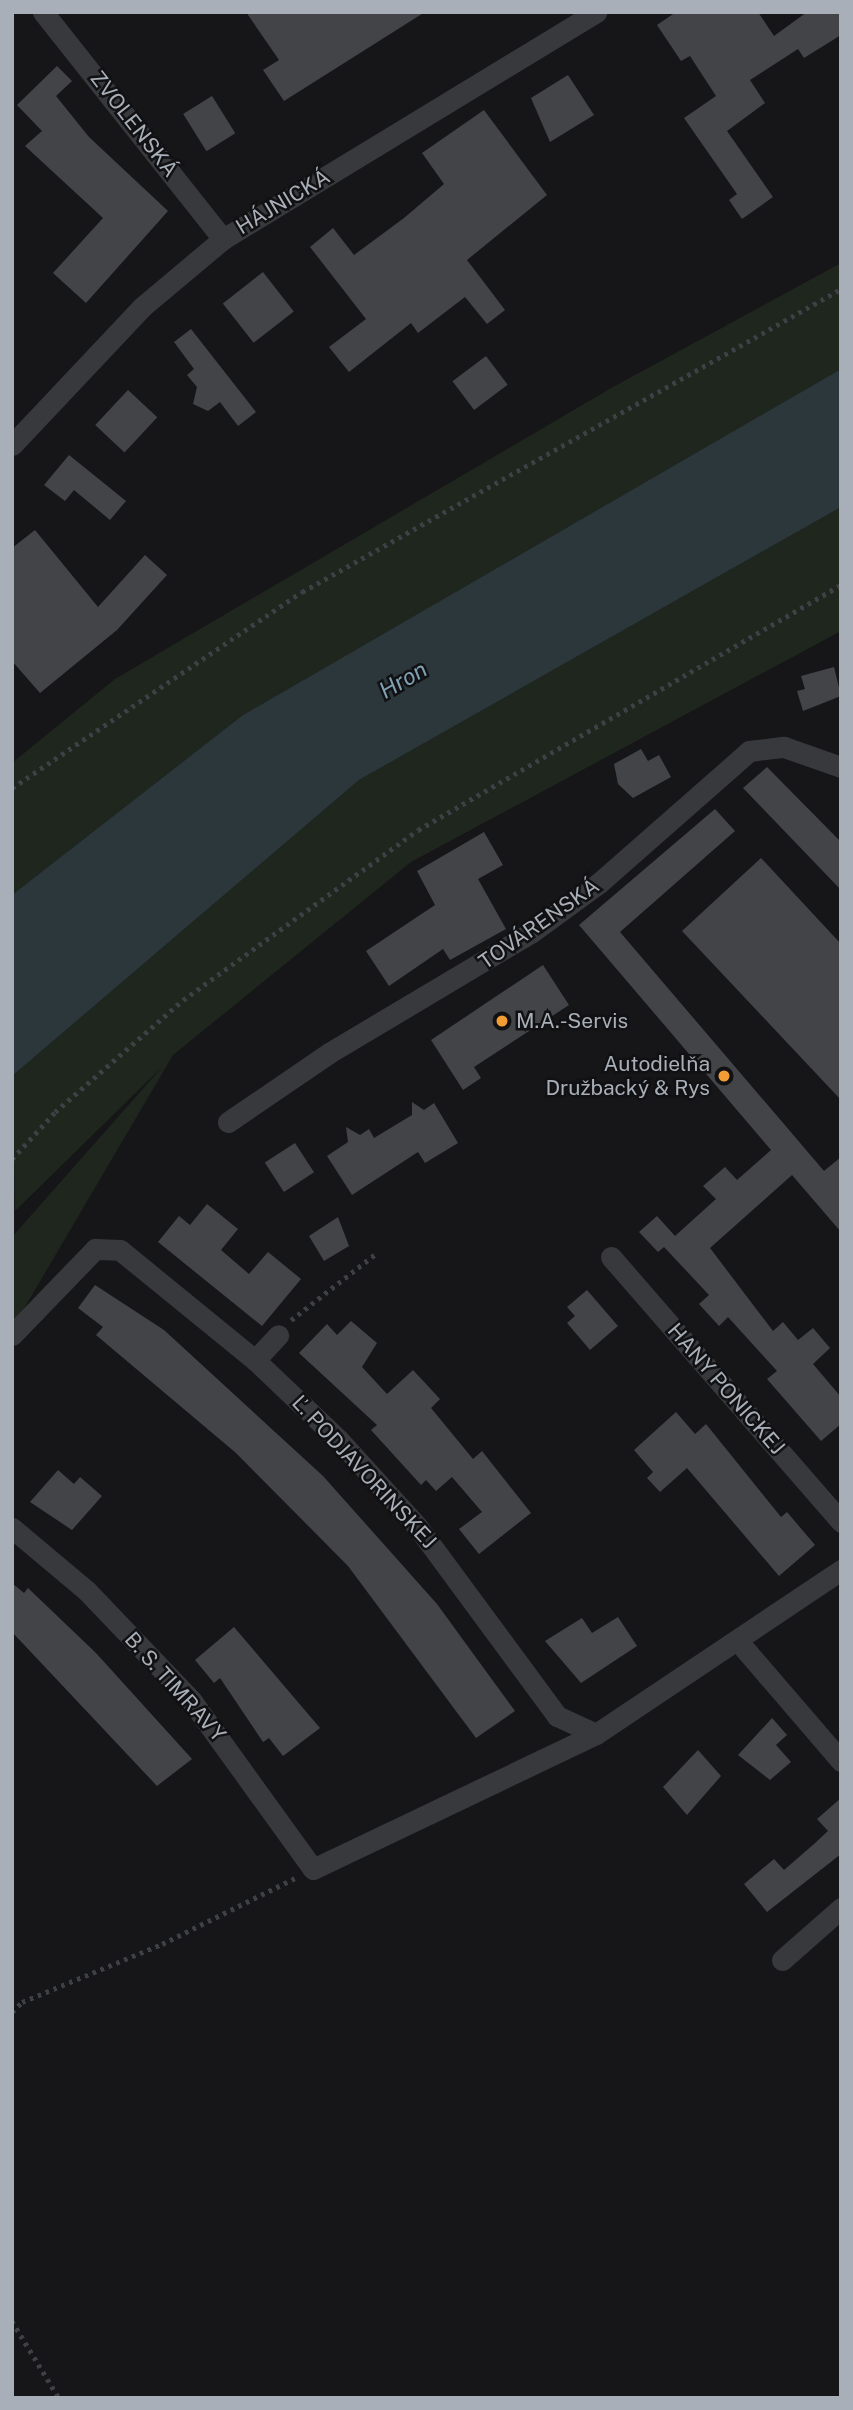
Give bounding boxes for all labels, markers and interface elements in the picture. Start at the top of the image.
street label: ZVOLENSKÁ [85,66,183,182]
street label: HÁJNICKÁ [231,164,335,240]
water label: Hron [374,655,432,705]
street label: TOVÁRENSKÁ [474,873,604,975]
place label: M.A.-Servis [516,1008,628,1034]
marker: M.A.-Servis [494,1013,510,1029]
place label: Autodielňa Družbacký & Rys [545,1051,710,1101]
marker: Autodielňa Družbacký & Rys [716,1068,732,1084]
street label: HANY PONICKEJ [662,1318,790,1460]
street label: Ľ. PODJAVORINSKEJ [287,1390,441,1554]
street label: B. S. TIMRAVY [119,1627,231,1747]

